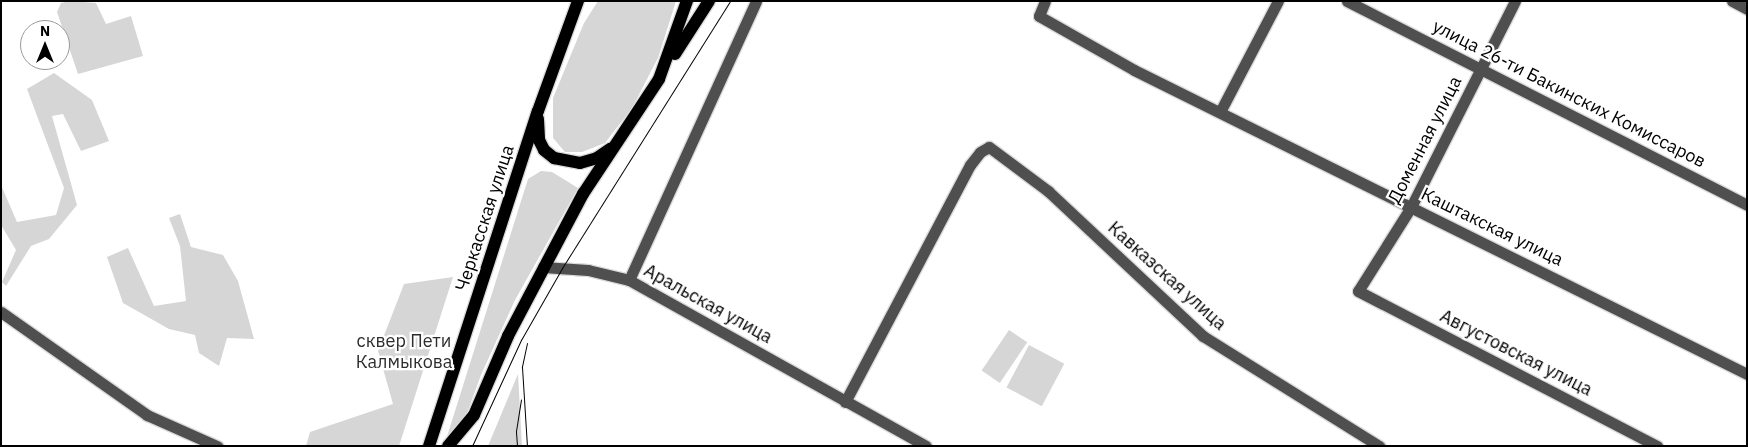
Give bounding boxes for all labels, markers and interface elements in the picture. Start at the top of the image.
street label: улица 26-ти Бакинских Комиссаров [1429,15,1709,173]
north arrow [20,20,70,70]
text: N [40,22,50,40]
street label: Доменная улица [1384,73,1466,207]
street label: Черкасская улица [451,142,519,294]
street label: Каштакская улица [1417,183,1567,271]
street label: Кавказская улица [1103,217,1231,335]
street label: Аральская улица [640,260,776,348]
street label: Августовская улица [1436,305,1596,401]
park label: сквер Пети Калмыкова [356,331,452,374]

